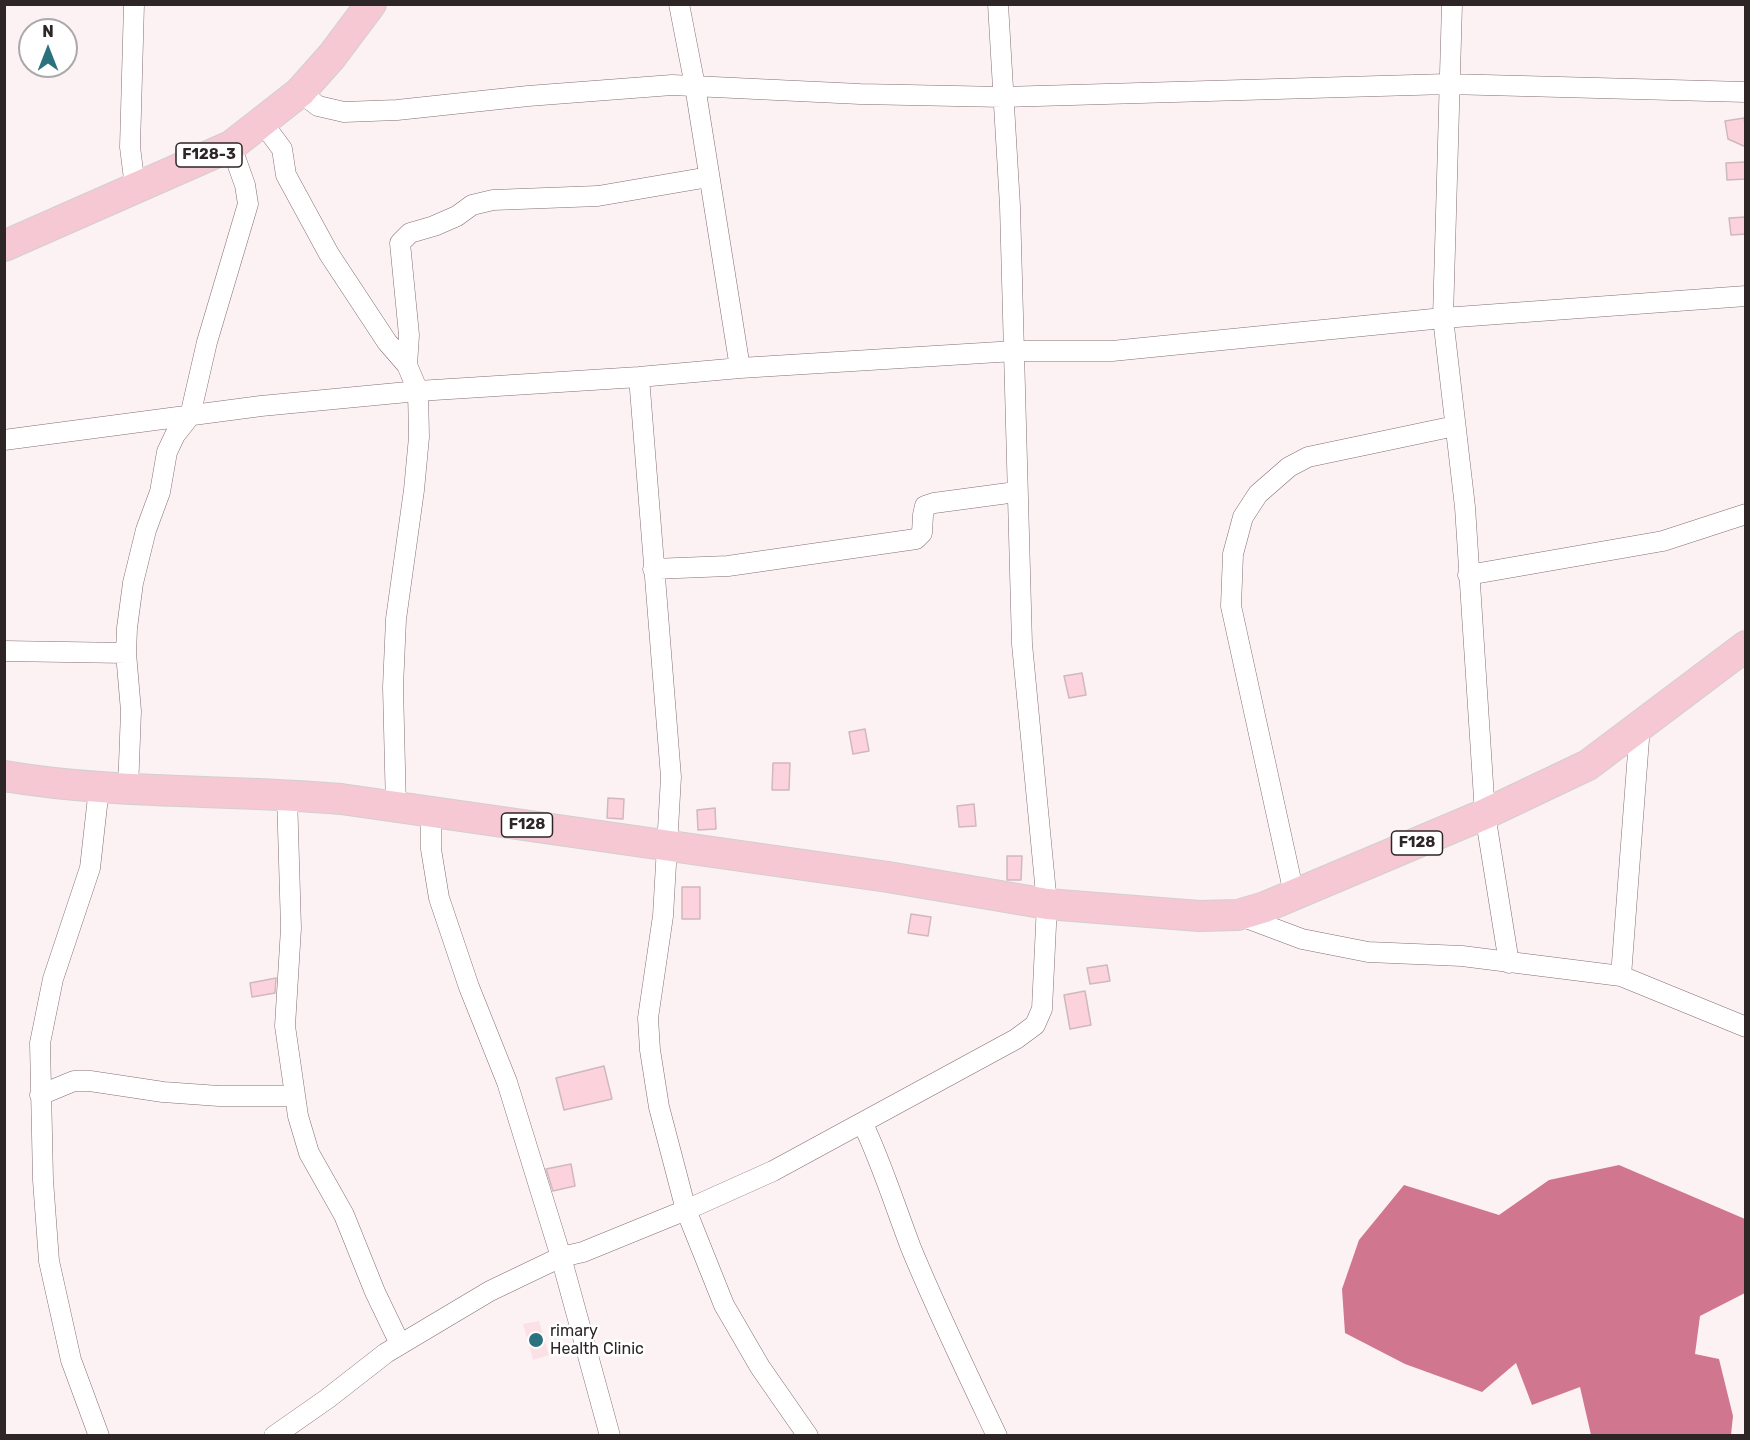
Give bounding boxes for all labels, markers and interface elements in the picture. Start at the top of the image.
north arrow [18,18,78,78]
text: N [42,22,54,41]
road number: F128-3 [176,143,242,167]
road number: F128 [502,813,552,837]
road number: F128 [1392,831,1442,855]
place label: rimary Health Clinic [550,1321,644,1359]
marker: rimary Health Clinic [527,1331,545,1349]

